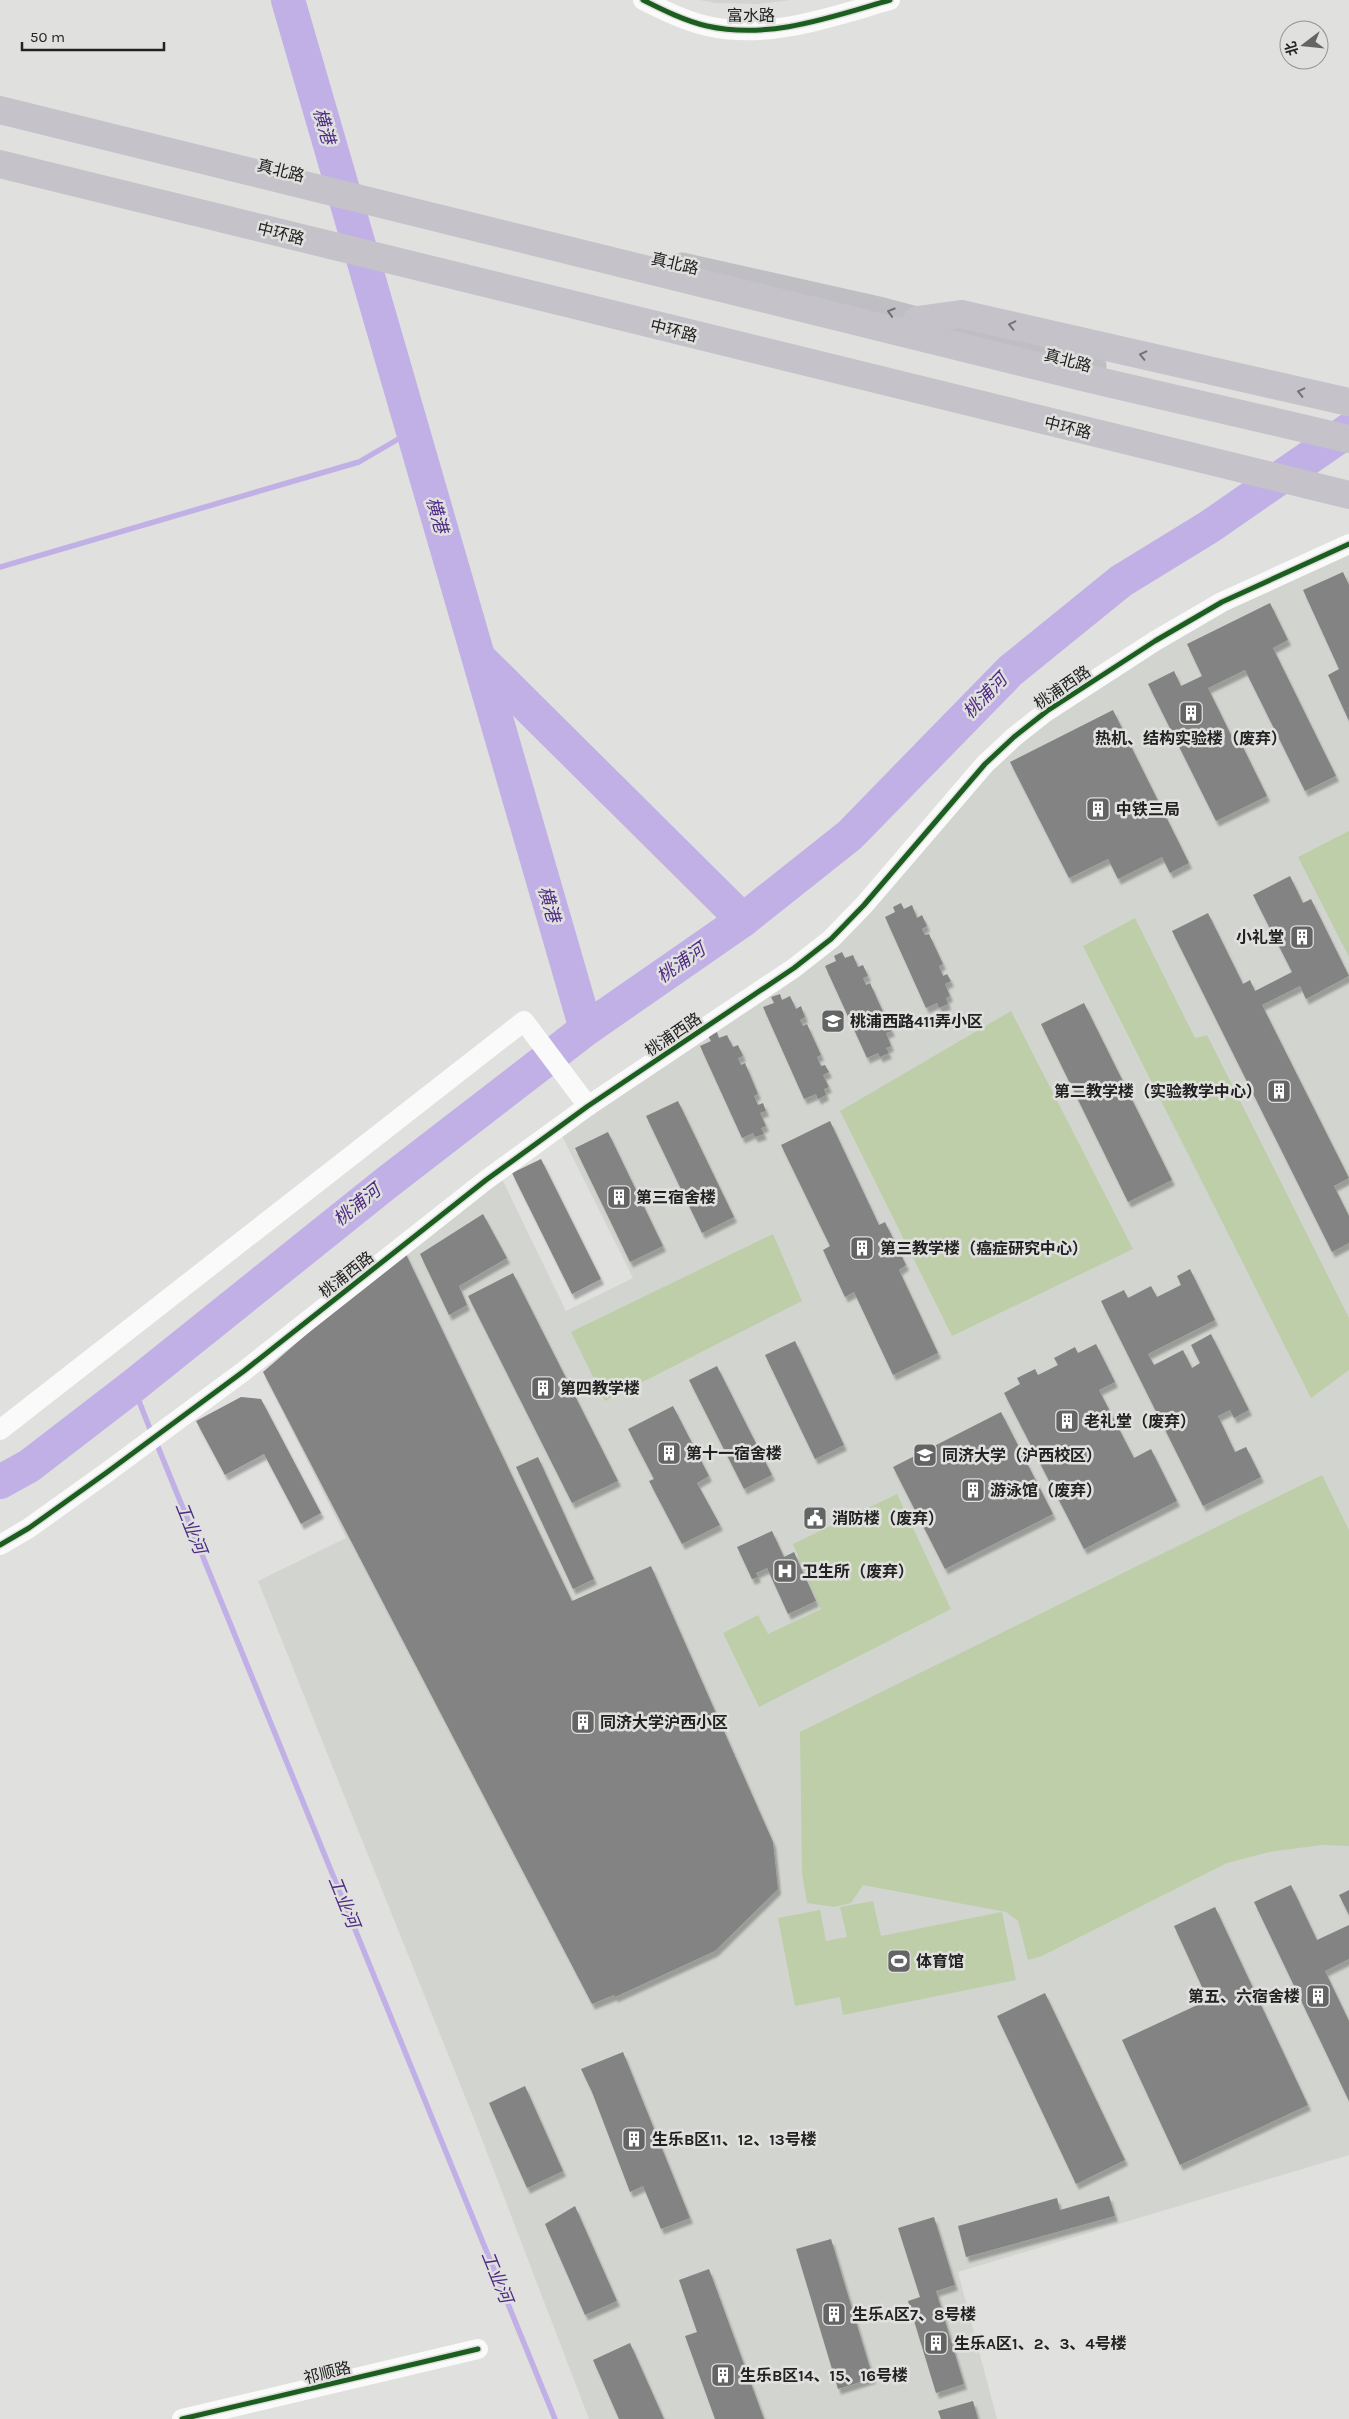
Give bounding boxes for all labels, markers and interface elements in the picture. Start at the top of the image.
street label: 富水路 [727,6,775,25]
scale bar [22,20,165,52]
north arrow [1279,20,1329,70]
text: 50 m [30,28,65,46]
text: 北 [1282,39,1302,58]
water label: 横港 [308,106,340,149]
street label: 真北路 [255,155,306,186]
street label: 中环路 [255,218,306,249]
street label: 真北路 [649,249,700,278]
one-way arrow [887,308,896,318]
street label: 中环路 [648,315,699,346]
one-way arrow [1007,320,1016,331]
street label: 真北路 [1042,345,1094,376]
one-way arrow [1139,350,1148,361]
one-way arrow [1297,387,1306,398]
street label: 中环路 [1042,412,1093,443]
water label: 横港 [421,495,453,538]
street label: 桃浦西路 [1030,662,1094,713]
water label: 桃浦河 [958,667,1014,723]
building icon: 热机、结构实验楼（废弃） [1178,700,1204,726]
place label: 热机、结构实验楼（废弃） [1095,729,1287,748]
building icon: 中铁三局 [1085,796,1111,822]
place label: 中铁三局 [1116,800,1180,819]
water label: 横港 [533,884,565,927]
building icon: 小礼堂 [1289,924,1315,950]
place label: 小礼堂 [1236,928,1284,947]
water label: 桃浦河 [653,937,712,987]
school or university icon: 桃浦西路411弄小区 [820,1008,846,1034]
street label: 桃浦西路 [641,1009,705,1060]
place label: 桃浦西路411弄小区 [850,1012,983,1031]
building icon: 第二教学楼（实验教学中心） [1266,1078,1292,1104]
place label: 第二教学楼（实验教学中心） [1054,1082,1262,1101]
water label: 桃浦河 [329,1178,387,1231]
building icon: 第三宿舍楼 [606,1184,632,1210]
place label: 第三宿舍楼 [636,1188,716,1207]
building icon: 第三教学楼（癌症研究中心） [849,1235,875,1261]
place label: 第三教学楼（癌症研究中心） [880,1239,1088,1258]
street label: 桃浦西路 [315,1247,377,1302]
building icon: 第四教学楼 [530,1375,556,1401]
place label: 第四教学楼 [560,1379,640,1398]
building icon: 老礼堂（废弃） [1054,1408,1080,1434]
place label: 老礼堂（废弃） [1084,1412,1196,1431]
building icon: 第十一宿舍楼 [656,1440,682,1466]
school or university icon: 同济大学（沪西校区） [912,1442,938,1468]
place label: 第十一宿舍楼 [686,1444,782,1463]
place label: 同济大学（沪西校区） [942,1446,1102,1465]
building icon: 游泳馆（废弃） [960,1477,986,1503]
place label: 游泳馆（废弃） [990,1481,1102,1500]
water label: 工业河 [171,1499,212,1560]
public building icon: 消防楼（废弃） [802,1505,828,1531]
place label: 消防楼（废弃） [832,1509,944,1528]
hospital icon: 卫生所（废弃） [772,1558,798,1584]
place label: 卫生所（废弃） [802,1562,914,1581]
building icon: 同济大学沪西小区 [570,1709,596,1735]
place label: 同济大学沪西小区 [600,1713,728,1732]
water label: 工业河 [324,1873,365,1934]
sports icon: 体育馆 [886,1948,912,1974]
place label: 体育馆 [916,1952,964,1971]
building icon: 第五、六宿舍楼 [1305,1983,1331,2009]
place label: 第五、六宿舍楼 [1188,1987,1300,2006]
building icon: 生乐B区11、12、13号楼 [621,2126,647,2152]
place label: 生乐B区11、12、13号楼 [652,2130,817,2149]
water label: 工业河 [477,2248,518,2309]
building icon: 生乐A区7、8号楼 [821,2301,847,2327]
place label: 生乐A区7、8号楼 [852,2305,976,2324]
building icon: 生乐A区1、2、3、4号楼 [923,2330,949,2356]
place label: 生乐A区1、2、3、4号楼 [954,2334,1127,2353]
street label: 祁顺路 [302,2357,353,2388]
building icon: 生乐B区14、15、16号楼 [710,2362,736,2388]
place label: 生乐B区14、15、16号楼 [740,2366,908,2385]

